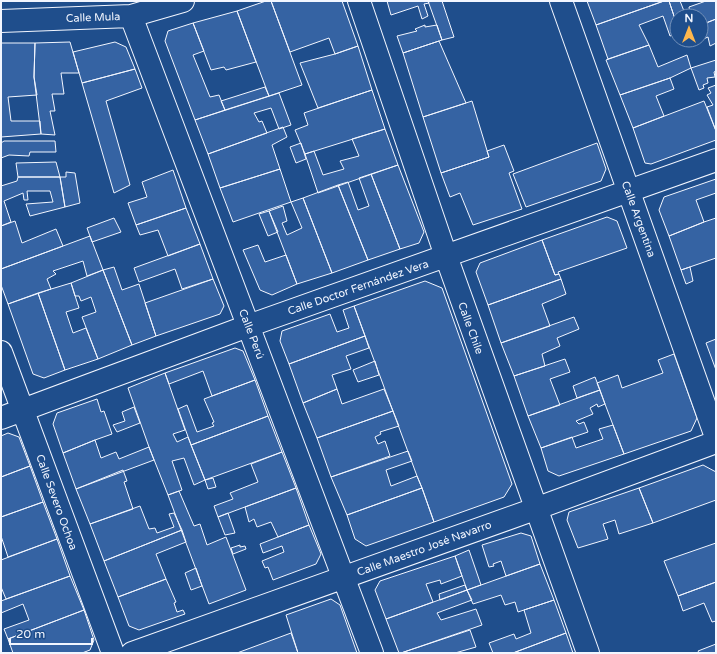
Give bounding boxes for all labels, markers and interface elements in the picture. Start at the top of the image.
north arrow [669,8,709,48]
street label: Calle Mula [66,10,120,25]
text: N [685,12,693,25]
street label: Calle Argentina [619,179,658,259]
street label: Calle Doctor Fernández Vera [286,257,430,318]
street label: Calle Chile [455,300,486,356]
street label: Calle Perú [236,307,267,361]
street label: Calle Severo Ochoa [33,452,80,552]
street label: Calle Maestro José Navarro [355,518,494,579]
scale bar [10,620,92,646]
text: 20 m [16,627,45,641]

